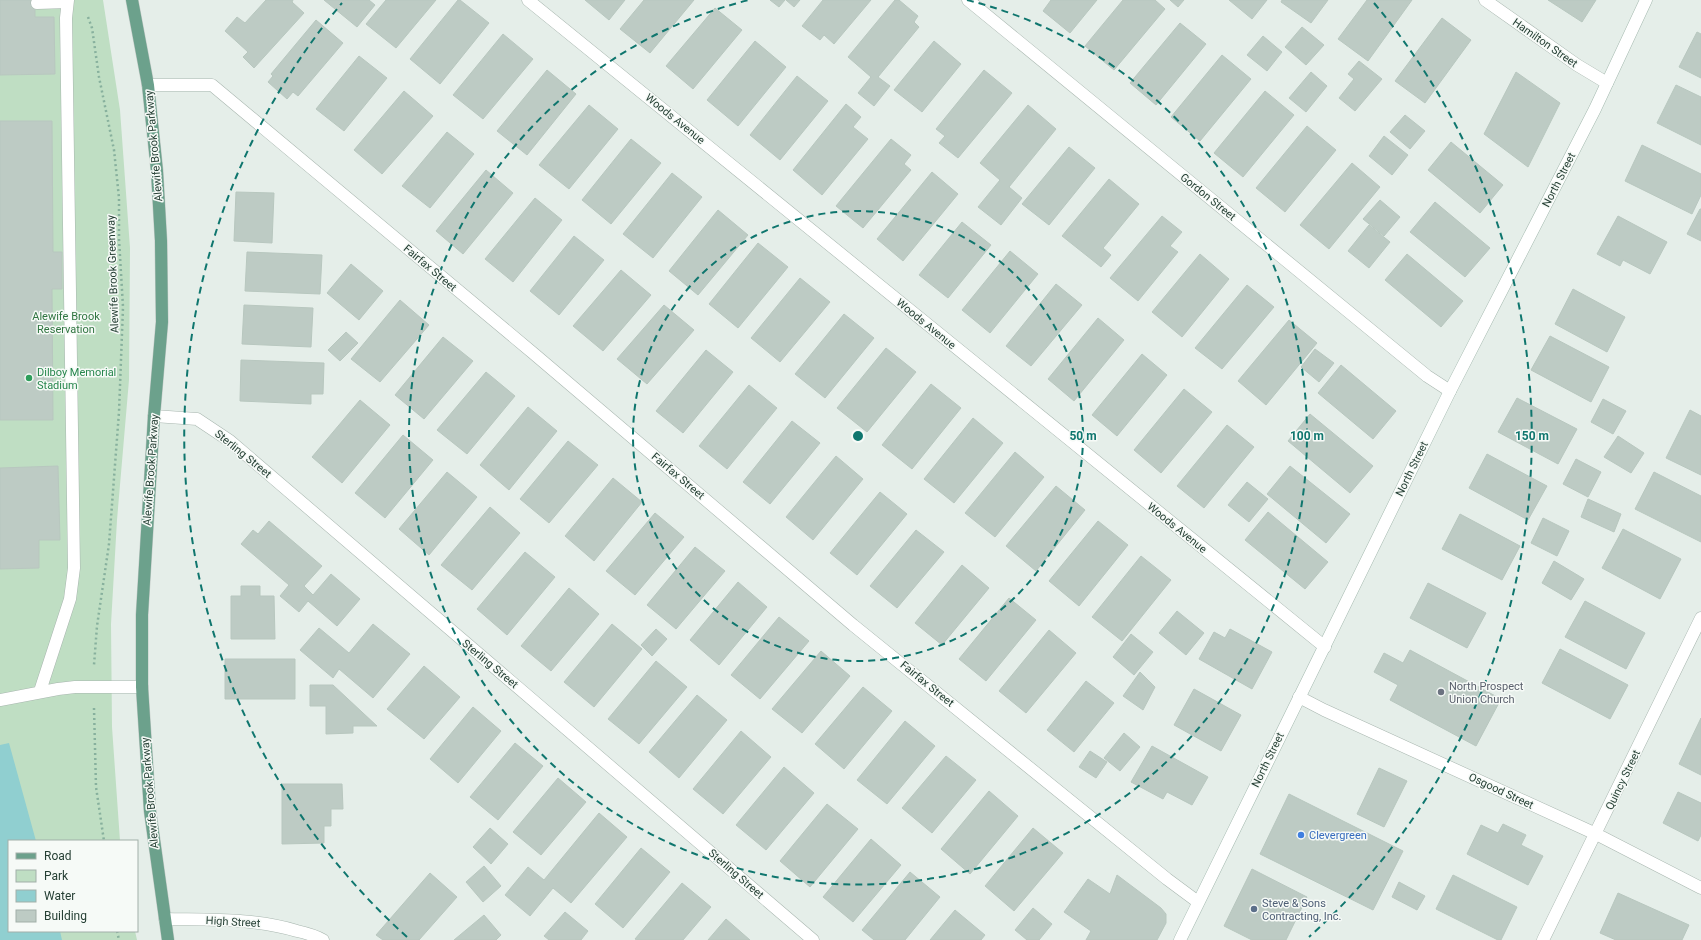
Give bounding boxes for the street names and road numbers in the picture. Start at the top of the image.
street label: Hamilton Street [1510,16,1580,70]
street label: Alewife Brook Parkway [143,89,165,202]
street label: Woods Avenue [643,91,707,147]
street label: North Street [1540,150,1578,209]
street label: Gordon Street [1178,171,1239,224]
street label: Alewife Brook Greenway [104,214,122,333]
street label: Fairfax Street [401,242,460,294]
street label: Woods Avenue [894,296,958,352]
street label: Alewife Brook Parkway [141,413,161,526]
street label: Sterling Street [212,427,274,481]
street label: North Street [1393,439,1431,499]
street label: Fairfax Street [649,450,708,502]
street label: Woods Avenue [1145,500,1209,556]
street label: Sterling Street [459,637,521,691]
street label: Fairfax Street [898,658,957,710]
street label: North Street [1249,730,1287,790]
street label: Alewife Brook Parkway [139,736,161,849]
street label: Quincy Street [1603,748,1643,812]
street label: Osgood Street [1467,770,1536,812]
street label: Sterling Street [706,846,767,902]
street label: High Street [205,914,261,930]

